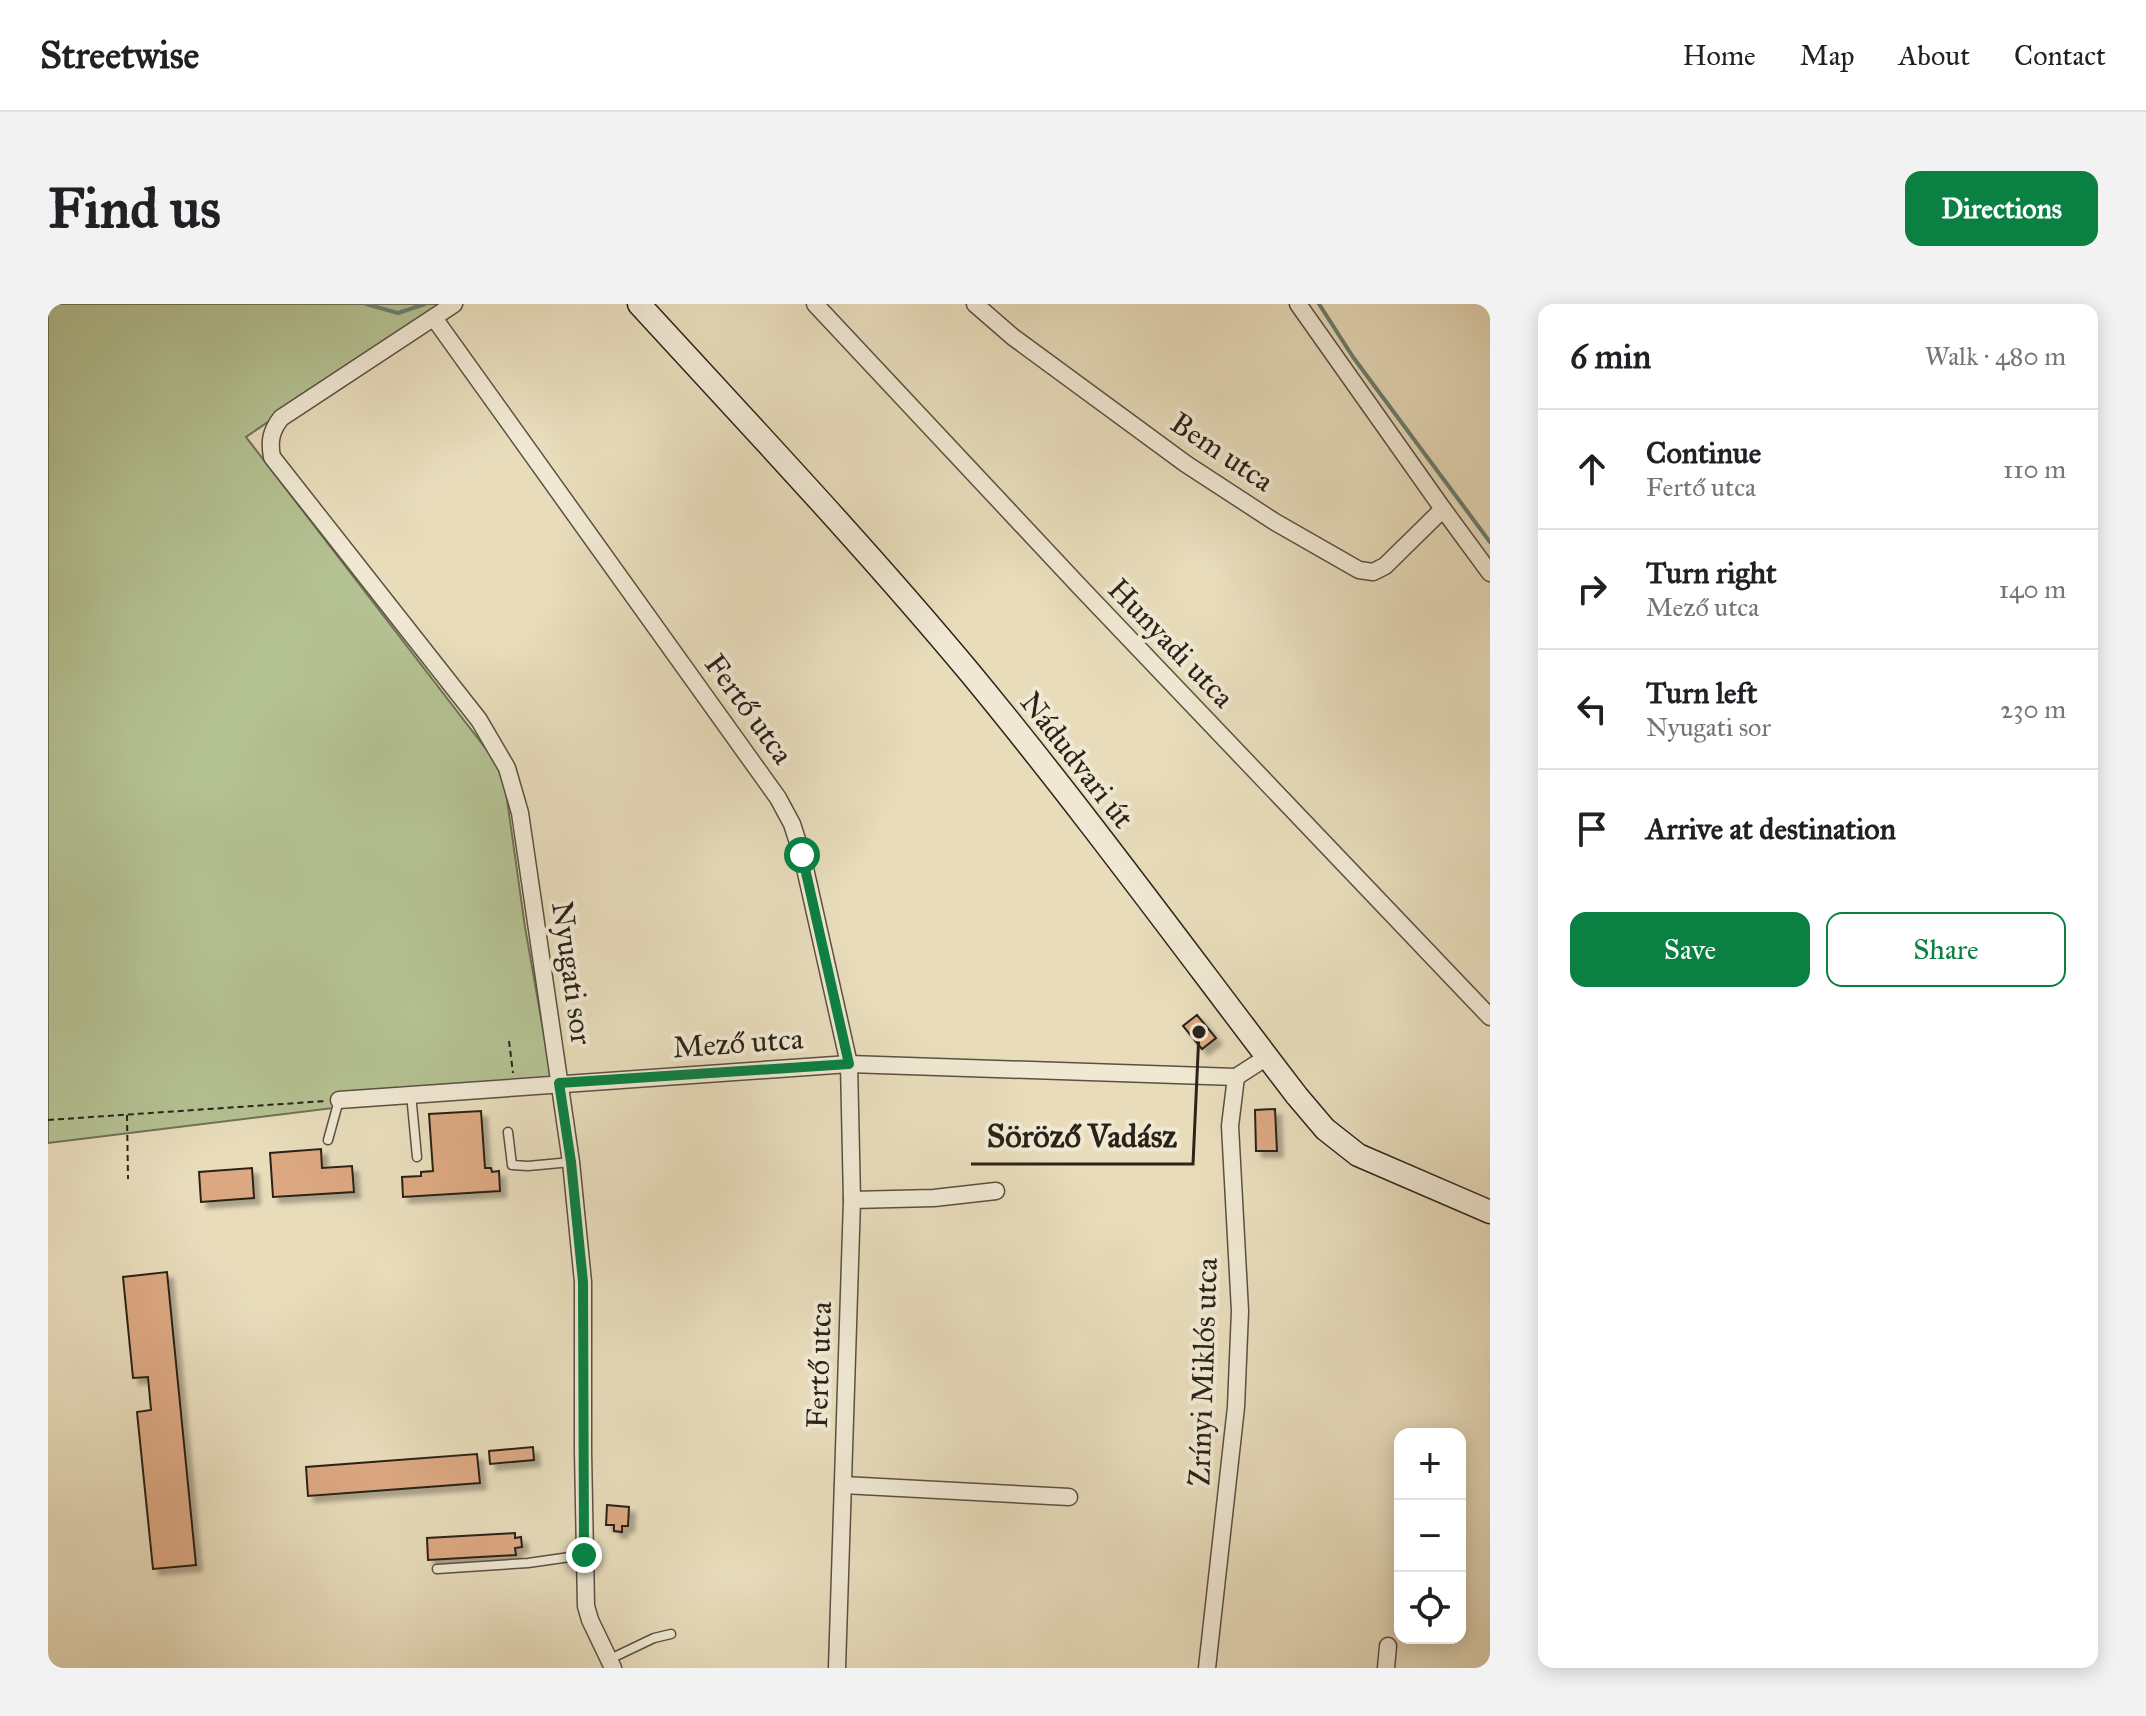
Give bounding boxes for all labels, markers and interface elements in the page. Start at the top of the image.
text: Streetwise [40,32,199,78]
text: Home [1683,38,1756,73]
text: Map [1800,38,1854,73]
text: About [1898,38,1970,73]
text: Contact [2014,38,2106,73]
button: Directions [1905,171,2098,246]
text: Find us [48,174,221,242]
text: 6 min [1570,336,1651,377]
text: Walk · 480 m [1925,340,2066,372]
street label: Bem utca [1164,405,1280,500]
text: Continue [1646,435,1761,471]
icon: ahead [1570,447,1614,491]
text: 110 m [2003,453,2066,485]
text: Fertő utca [1646,471,1756,503]
text: Turn right [1646,555,1777,591]
icon: right [1570,567,1614,611]
street label: Hunyadi utca [1101,571,1242,715]
text: 140 m [1999,573,2066,605]
text: Mező utca [1646,591,1759,623]
street label: Fertő utca [697,647,801,771]
text: Turn left [1646,675,1757,711]
street label: Nádudvari út [1013,685,1142,836]
icon: left [1570,687,1614,731]
text: 230 m [2000,693,2066,725]
text: Nyugati sor [1646,711,1771,743]
icon: arrive [1570,807,1614,851]
text: Arrive at destination [1646,811,1896,847]
route start [784,837,820,873]
street label: Nyugati sor [544,899,600,1048]
button: Save [1570,912,1810,987]
button: Share [1826,912,2066,987]
street label: Mező utca [672,1020,805,1066]
callout: Söröző Vadász [971,1108,1193,1164]
text: Söröző Vadász [987,1117,1177,1156]
street label: Zrínyi Miklós utca [1181,1257,1225,1487]
street label: Fertő utca [799,1301,839,1429]
map controls [1394,1428,1466,1644]
button: + [1394,1428,1466,1500]
button: − [1394,1500,1466,1572]
route end [566,1537,602,1573]
button: locate [1394,1572,1466,1644]

